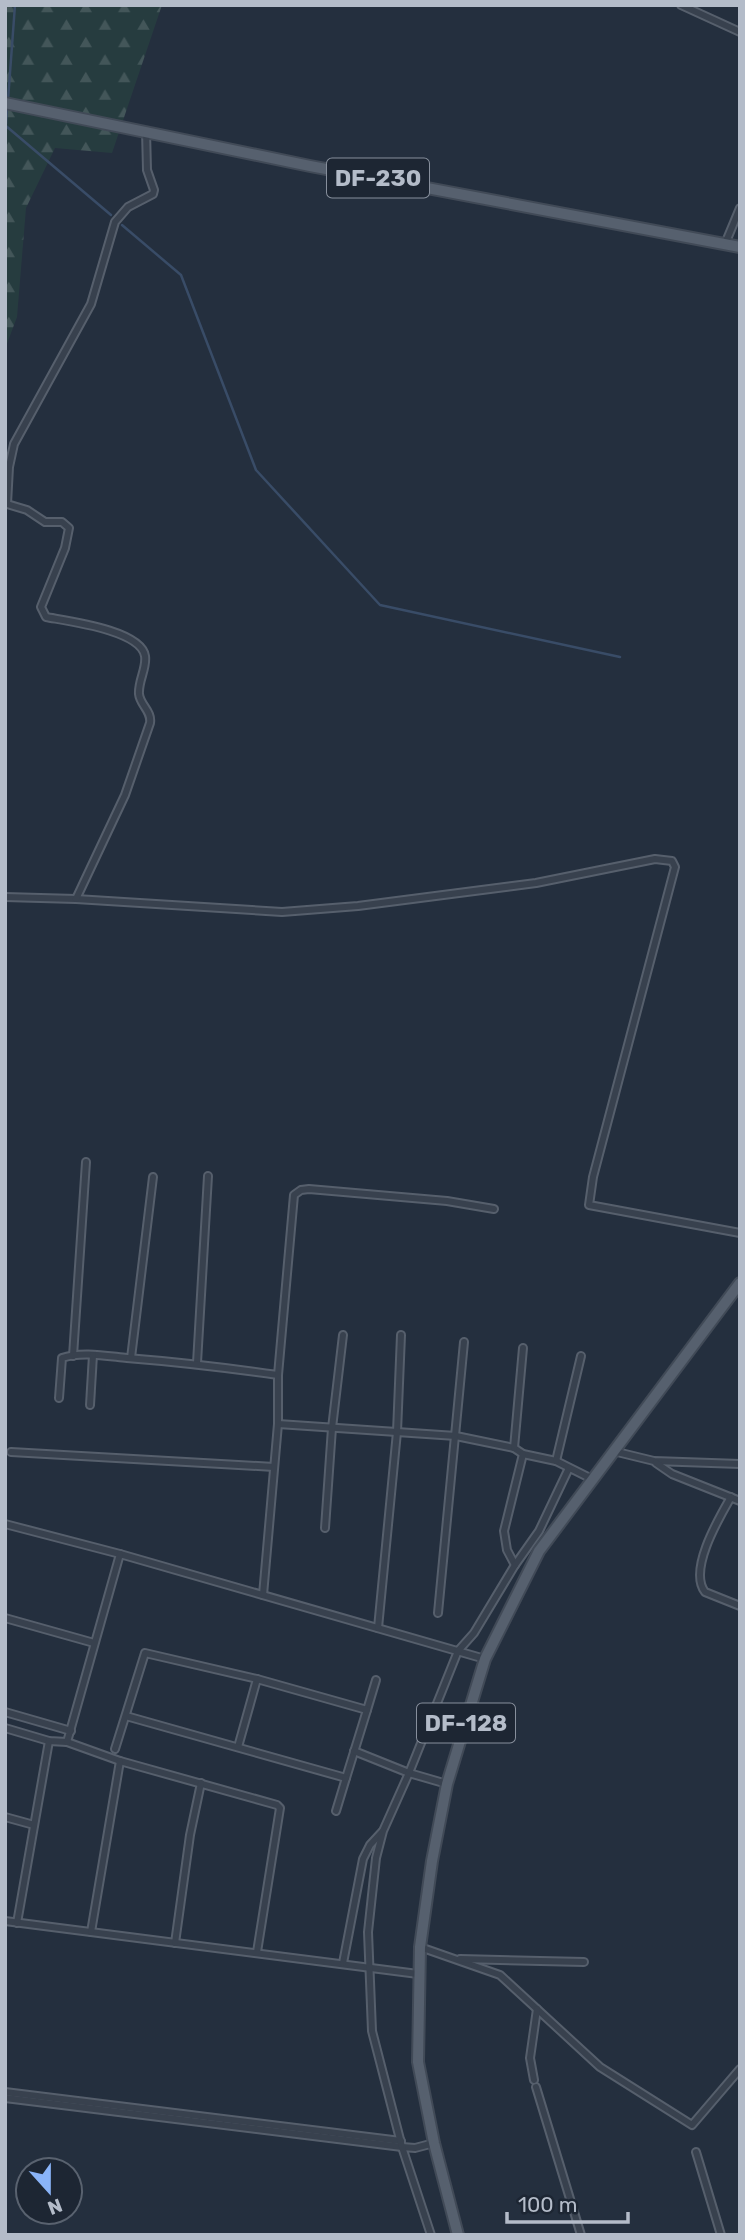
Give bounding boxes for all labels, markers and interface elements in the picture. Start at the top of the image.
road number: DF-230 [327,158,429,197]
road number: DF-128 [417,1704,515,1742]
north arrow [14,2156,84,2226]
scale bar [507,2180,628,2224]
text: 100 m [518,2192,577,2217]
text: N [44,2193,65,2220]

